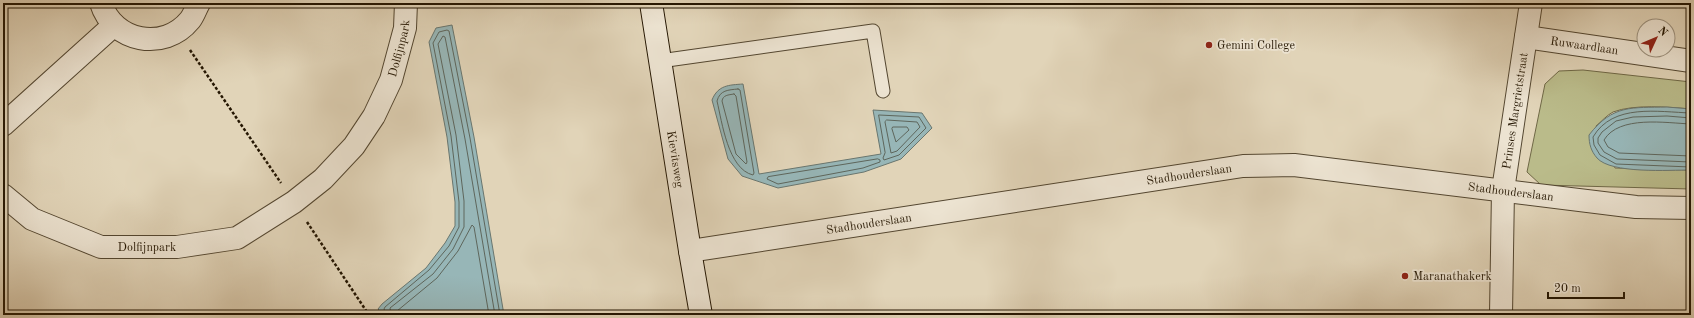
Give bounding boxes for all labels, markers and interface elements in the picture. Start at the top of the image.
north arrow [1636,18,1676,58]
street label: Dolfijnpark [387,20,412,79]
text: N [1655,25,1669,39]
street label: Ruwaardlaan [1549,36,1620,57]
marker: Gemini College [1204,40,1214,50]
place label: Gemini College [1217,40,1295,52]
street label: Prinses Margrietstraat [1501,52,1530,170]
street label: Kievitsweg [664,130,685,189]
street label: Stadhouderslaan [1146,163,1233,188]
street label: Stadhouderslaan [1467,181,1555,204]
street label: Stadhouderslaan [825,212,913,237]
street label: Dolfijnpark [118,242,176,254]
marker: Maranathakerk [1400,271,1410,281]
place label: Maranathakerk [1413,271,1492,283]
scale bar [1548,274,1624,300]
text: 20 m [1554,283,1581,295]

